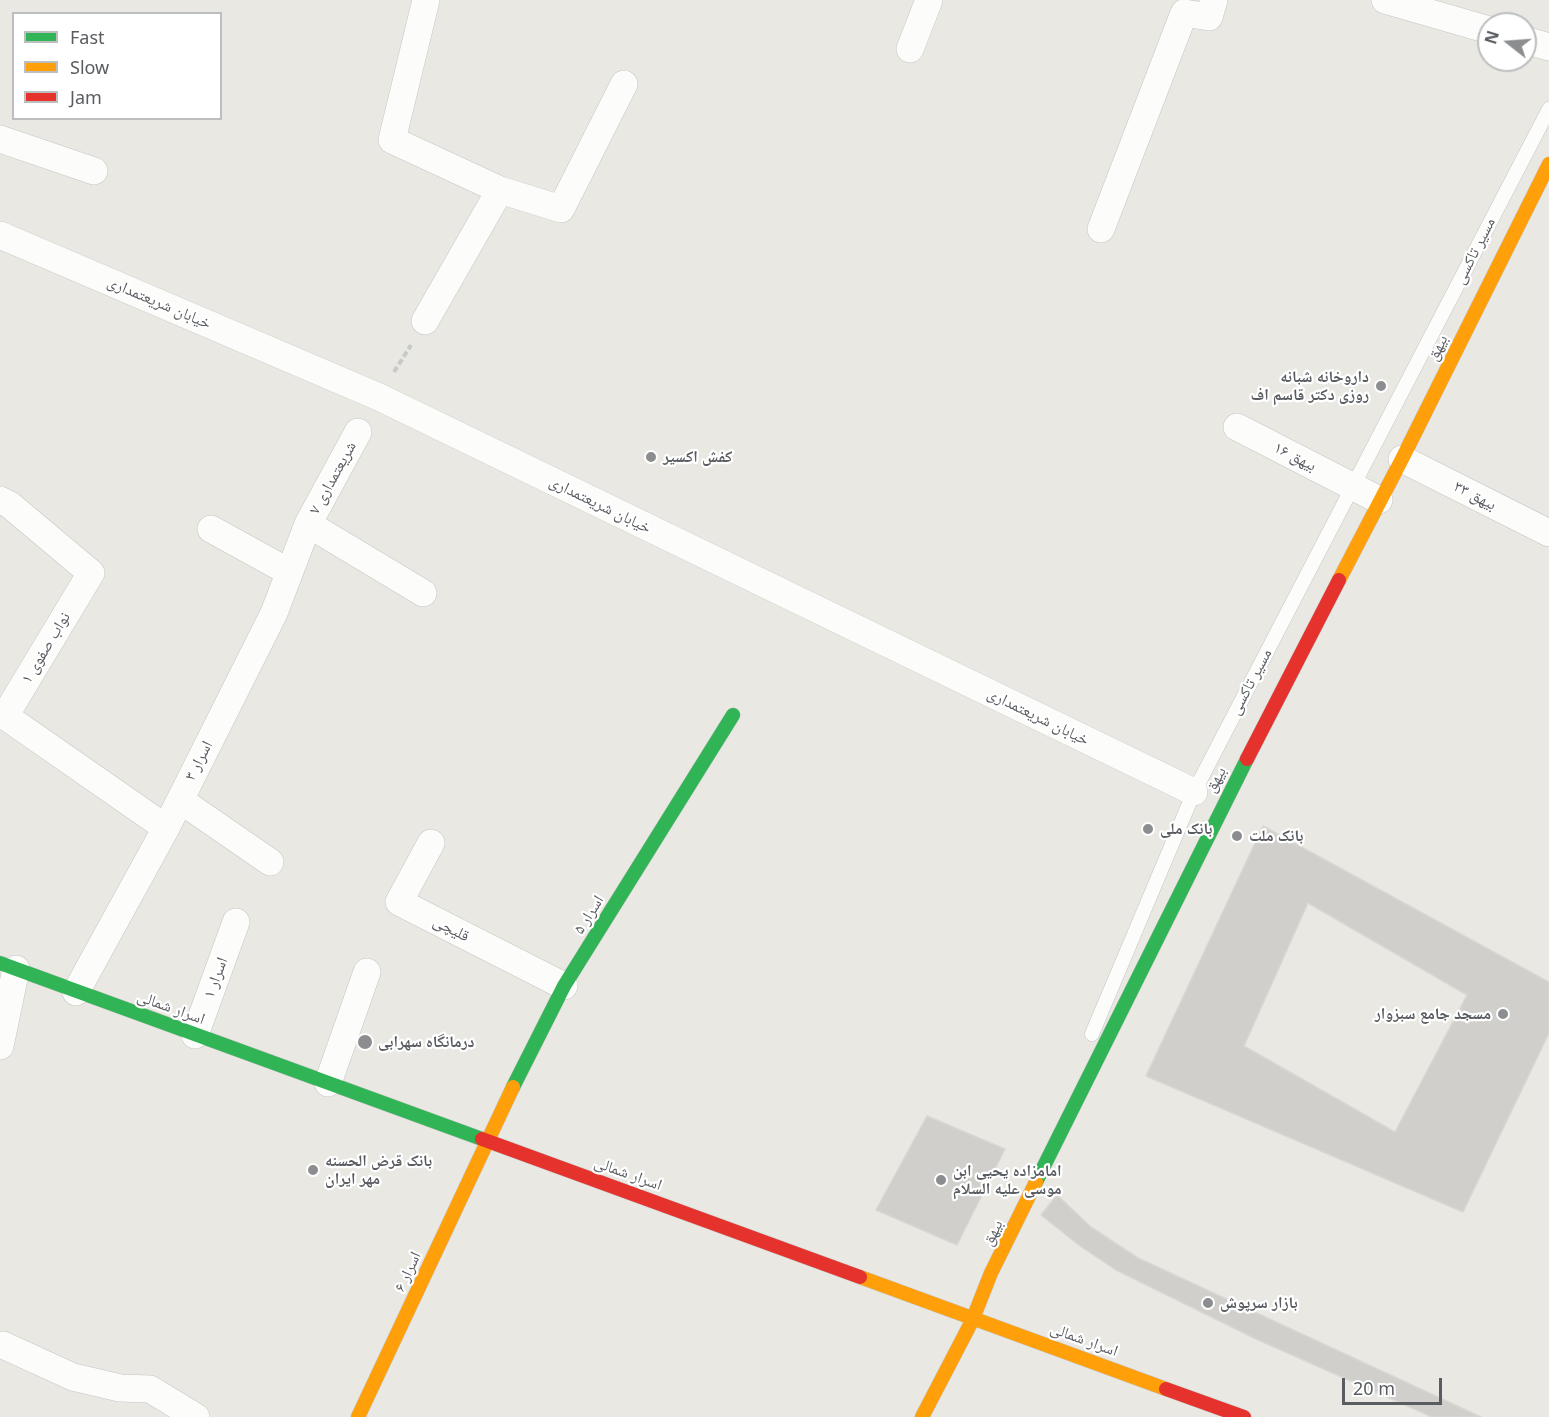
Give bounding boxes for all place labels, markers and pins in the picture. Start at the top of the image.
place label: داروخانه شبانه روزی دکتر قاسم اف [1251,367,1369,405]
marker: داروخانه شبانه روزی دکتر قاسم اف [1374,379,1388,393]
place label: کفش اکسیر [663,447,732,467]
marker: کفش اکسیر [644,450,658,464]
place label: بانک ملی [1160,819,1212,839]
marker: بانک ملی [1141,822,1155,836]
place label: بانک ملت [1249,826,1303,846]
marker: بانک ملت [1230,829,1244,843]
place label: مسجد جامع سبزوار [1375,1004,1491,1024]
marker: مسجد جامع سبزوار [1496,1007,1510,1021]
place label: درمانگاه سهرابی [378,1032,474,1052]
marker: درمانگاه سهرابی [356,1033,374,1051]
place label: بانک قرض الحسنه مهر ایران [325,1151,432,1189]
place label: امامزاده یحیی ابن موسی علیه السلام [953,1161,1062,1199]
marker: بانک قرض الحسنه مهر ایران [306,1163,320,1177]
marker: امامزاده یحیی ابن موسی علیه السلام [934,1173,948,1187]
place label: بازار سرپوش [1220,1293,1298,1313]
marker: بازار سرپوش [1201,1296,1215,1310]

